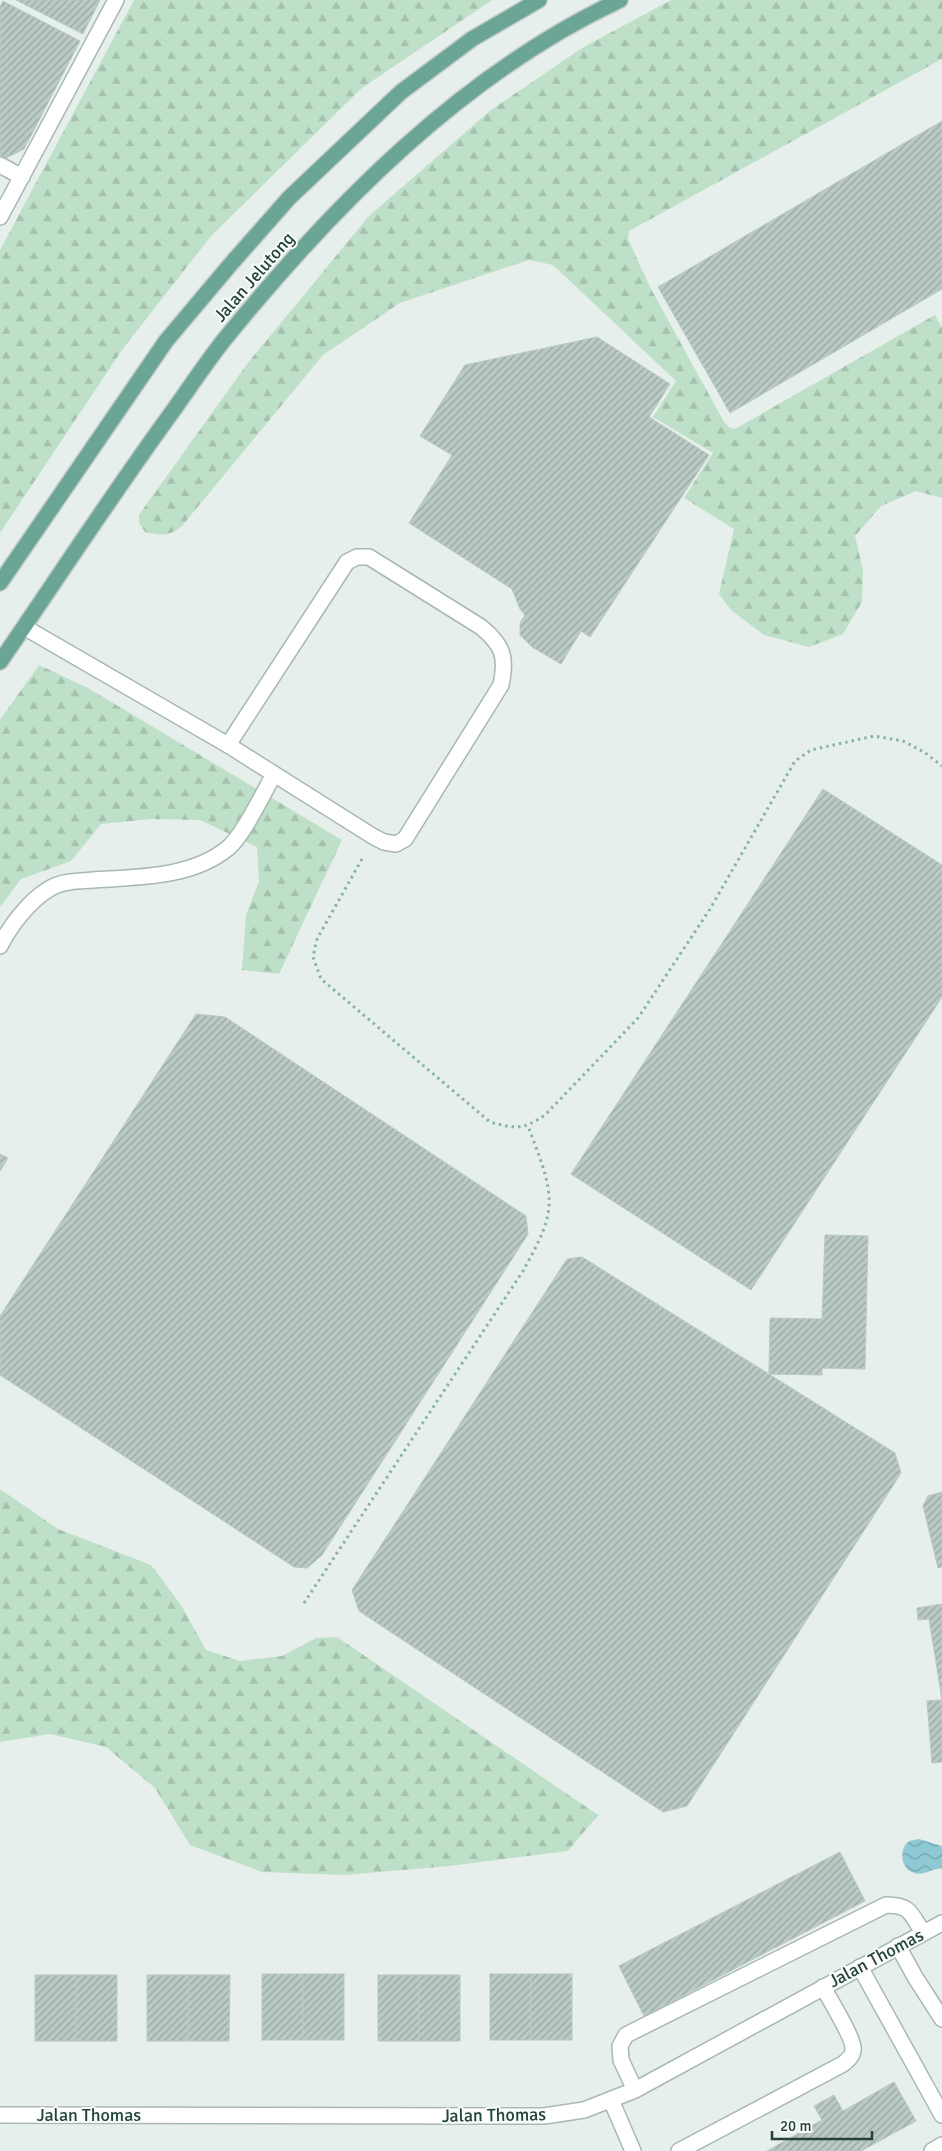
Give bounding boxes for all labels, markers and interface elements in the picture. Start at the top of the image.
street label: Jalan Jelutong [209,228,299,326]
street label: Jalan Thomas [825,1924,927,1992]
street label: Jalan Thomas [442,2103,546,2127]
street label: Jalan Thomas [37,2104,141,2126]
scale bar [772,2108,872,2140]
text: 20 m [780,2117,811,2135]

